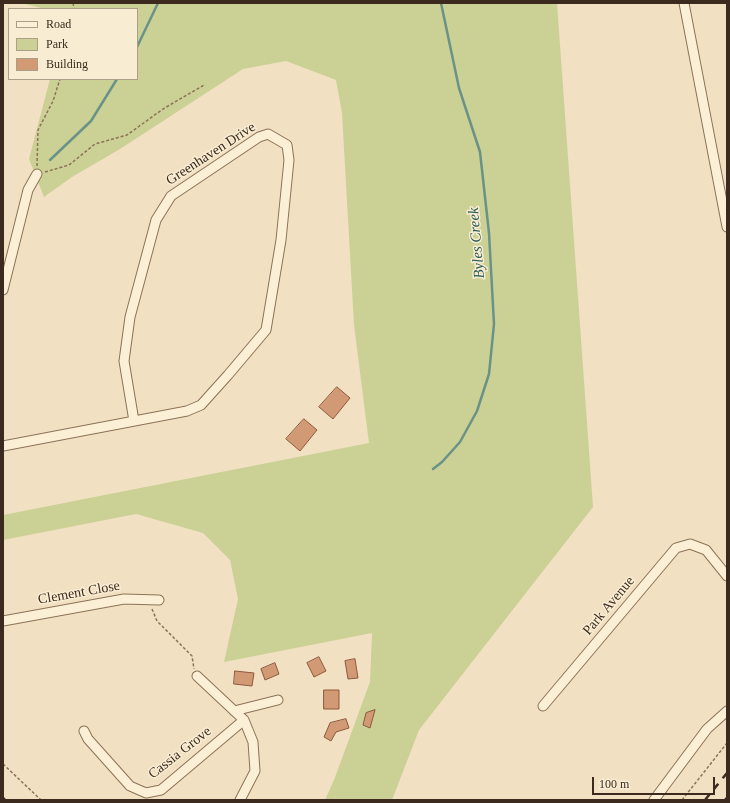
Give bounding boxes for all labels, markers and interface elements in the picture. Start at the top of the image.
legend [8,8,138,80]
text: Road [46,17,71,31]
text: Park [46,37,68,51]
text: Building [46,57,88,71]
street label: Greenhaven Drive [163,119,259,189]
water label: Byles Creek [465,207,489,279]
street label: Park Avenue [580,573,638,639]
street label: Clement Close [37,578,121,608]
street label: Cassia Grove [145,723,215,783]
scale bar [594,769,717,795]
text: 100 m [599,777,629,791]

